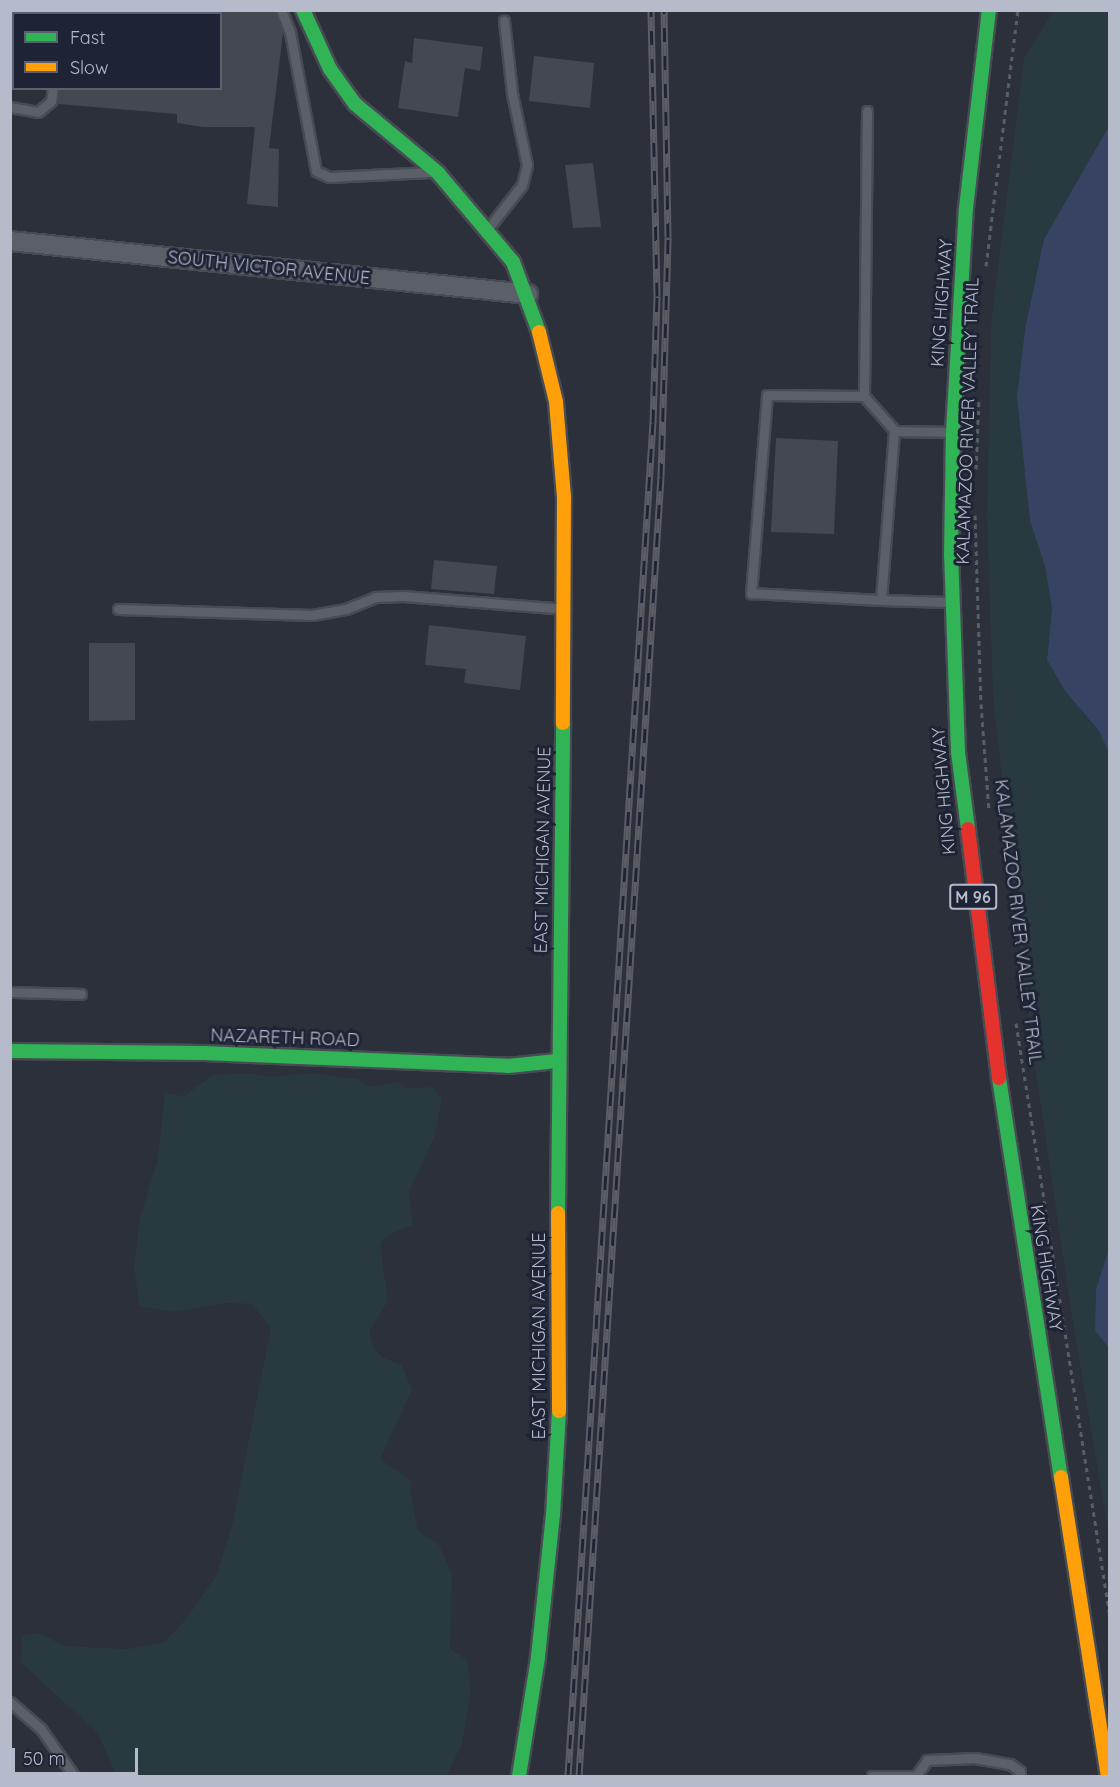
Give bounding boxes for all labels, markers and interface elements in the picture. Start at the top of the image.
legend [12,12,222,90]
text: Fast [70,26,105,49]
text: Slow [70,56,108,79]
street label: KING HIGHWAY [927,238,957,368]
street label: SOUTH VICTOR AVENUE [167,247,371,289]
street label: KALAMAZOO RIVER VALLEY TRAIL [952,277,984,565]
street label: KING HIGHWAY [928,726,960,856]
street label: EAST MICHIGAN AVENUE [530,746,556,954]
street label: KALAMAZOO RIVER VALLEY TRAIL [990,778,1046,1066]
road number: M 96 [949,884,997,910]
street label: NAZARETH ROAD [210,1025,360,1051]
street label: KING HIGHWAY [1025,1203,1067,1333]
street label: EAST MICHIGAN AVENUE [528,1233,550,1439]
scale bar [15,1736,141,1774]
text: 50 m [23,1747,65,1770]

